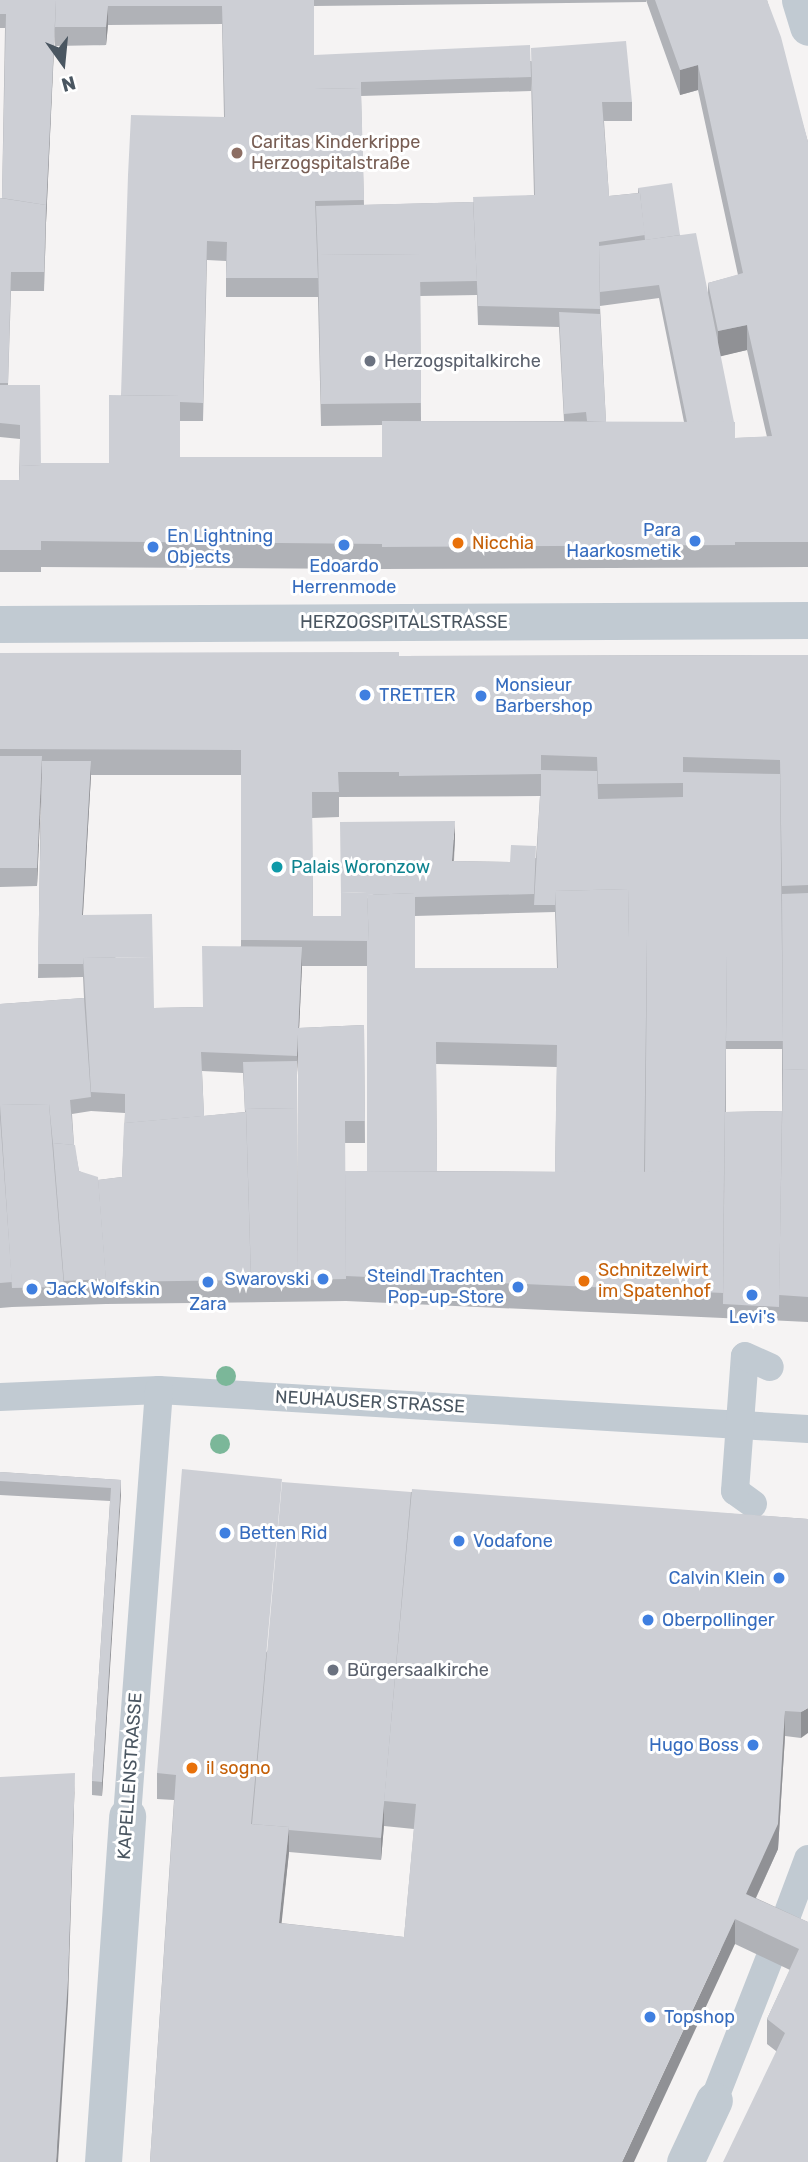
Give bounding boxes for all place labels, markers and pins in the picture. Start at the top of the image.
place label: Caritas Kinderkrippe Herzogspitalstraße [251,132,420,174]
marker: Caritas Kinderkrippe Herzogspitalstraße [229,145,245,161]
place label: Herzogspitalkirche [384,350,541,372]
marker: Herzogspitalkirche [362,353,378,369]
place label: Para Haarkosmetik [566,520,681,562]
place label: En Lightning Objects [167,526,273,568]
place label: Nicchia [472,532,534,554]
marker: Para Haarkosmetik [687,533,703,549]
marker: Nicchia [450,535,466,551]
marker: Edoardo Herrenmode [336,537,352,553]
marker: En Lightning Objects [145,539,161,555]
place label: Edoardo Herrenmode [292,556,396,598]
place label: Monsieur Barbershop [495,675,593,718]
place label: TRETTER [379,684,456,706]
marker: TRETTER [357,687,373,703]
marker: Monsieur Barbershop [473,688,489,704]
place label: Palais Woronzow [291,856,430,878]
marker: Palais Woronzow [269,859,285,875]
place label: Schnitzelwirt im Spatenhof [598,1260,711,1302]
place label: Steindl Trachten Pop-up-Store [367,1266,504,1308]
place label: Swarovski [225,1268,309,1290]
marker: Swarovski [315,1271,331,1287]
marker: Schnitzelwirt im Spatenhof [576,1273,592,1289]
marker: Zara [200,1274,216,1290]
place label: Jack Wolfskin [46,1278,160,1300]
marker: Steindl Trachten Pop-up-Store [510,1279,526,1295]
marker: Jack Wolfskin [24,1281,40,1297]
marker: Levi's [744,1287,760,1303]
place label: Zara [189,1293,227,1315]
place label: Levi's [729,1306,775,1328]
place label: Betten Rid [239,1522,327,1544]
marker: Betten Rid [217,1525,233,1541]
place label: Vodafone [473,1530,553,1552]
marker: Vodafone [451,1533,467,1549]
place label: Calvin Klein [669,1567,765,1589]
marker: Calvin Klein [771,1570,787,1586]
place label: Oberpollinger [662,1609,775,1631]
marker: Oberpollinger [640,1612,656,1628]
place label: Bürgersaalkirche [347,1659,489,1681]
marker: Bürgersaalkirche [325,1662,341,1678]
place label: Hugo Boss [649,1734,739,1756]
marker: Hugo Boss [745,1737,761,1753]
place label: il sogno [206,1757,271,1779]
marker: il sogno [184,1760,200,1776]
place label: Topshop [664,2006,735,2028]
marker: Topshop [642,2009,658,2025]

